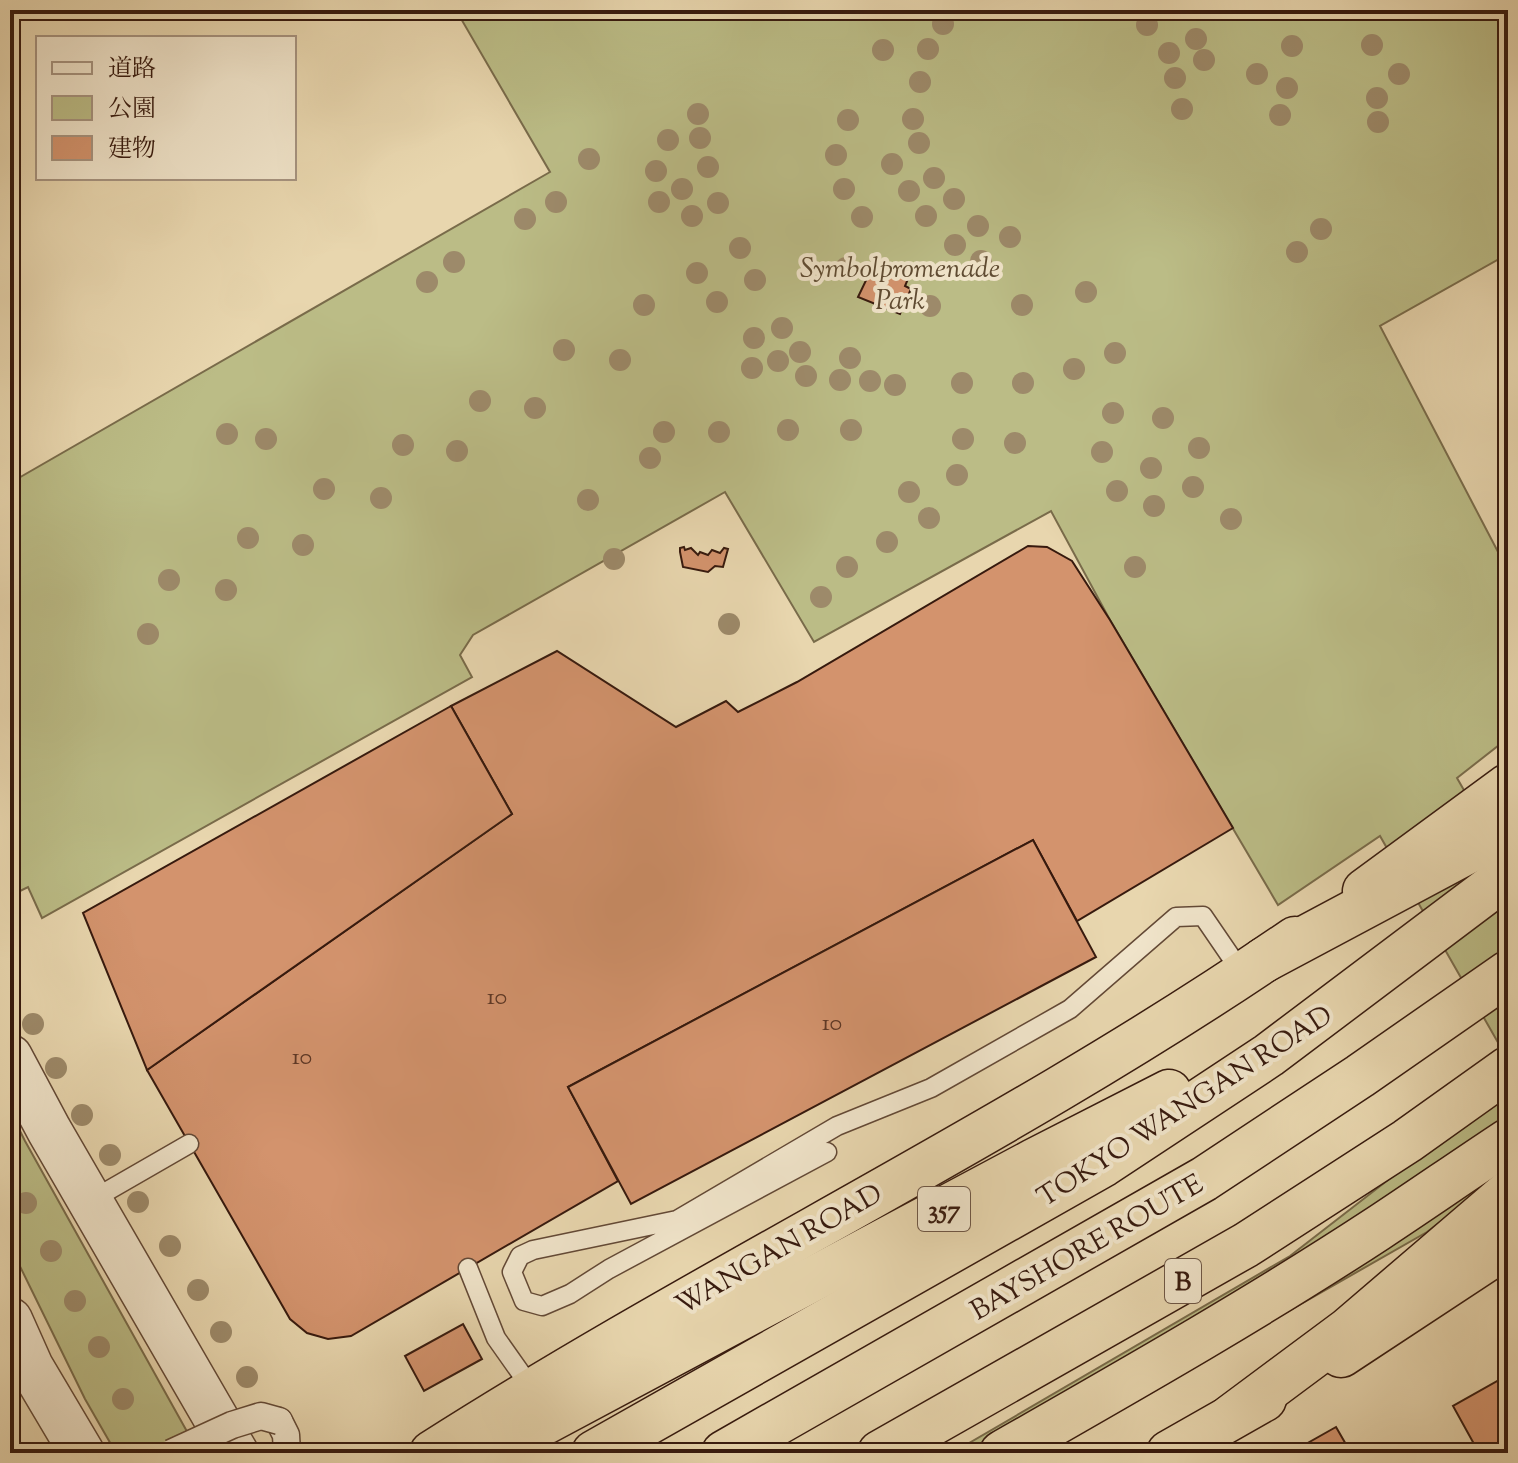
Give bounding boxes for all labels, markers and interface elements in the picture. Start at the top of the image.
legend [36,36,296,180]
text: 道路 [108,53,156,87]
text: 公園 [108,93,156,127]
text: 建物 [108,133,156,167]
park label: Symbolpromenade Park [800,250,1000,322]
house number: 10 [487,981,507,1015]
street label: TOKYO WANGAN ROAD [1030,997,1341,1218]
house number: 10 [822,1007,842,1041]
house number: 10 [292,1041,312,1075]
street label: BAYSHORE ROUTE [964,1166,1208,1326]
street label: WANGAN ROAD [669,1175,890,1326]
road number: 357 [918,1187,970,1231]
road number: B [1165,1259,1201,1303]

